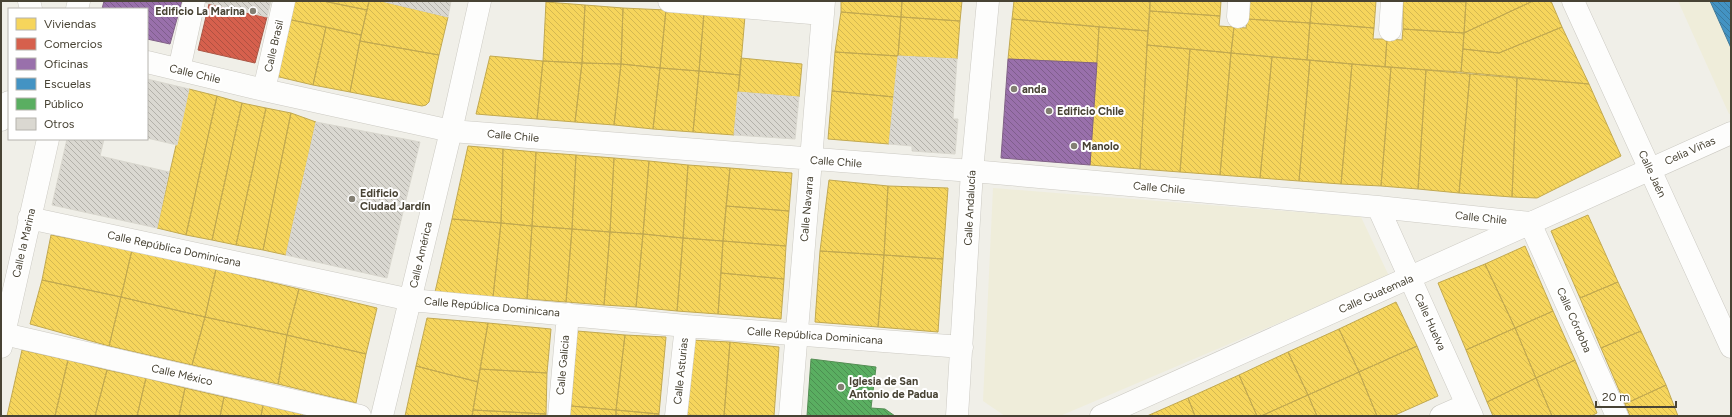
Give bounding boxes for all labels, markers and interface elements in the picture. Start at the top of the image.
place label: Edificio La Marina [155,5,245,18]
marker: Edificio La Marina [248,6,258,16]
legend [8,8,148,140]
text: Viviendas [44,17,97,31]
street label: Calle Brasil [262,19,286,73]
text: Comercios [44,37,103,51]
text: Oficinas [44,57,89,71]
street label: Calle Chile [168,62,222,86]
text: Escuelas [44,77,91,91]
place label: anda [1022,83,1047,96]
marker: anda [1009,84,1019,94]
text: Público [44,97,84,111]
place label: Edificio Chile [1057,105,1124,118]
marker: Edificio Chile [1044,106,1054,116]
text: Otros [44,117,75,131]
street label: Calle Chile [486,127,540,145]
street label: Celia Viñas [1663,134,1717,168]
place label: Manolo [1082,140,1120,153]
marker: Manolo [1069,141,1079,151]
street label: Calle Jaén [1635,148,1669,200]
street label: Calle Chile [810,154,862,170]
street label: Calle Andalucía [962,170,978,246]
street label: Calle Navarra [798,176,816,242]
street label: Calle Chile [1132,179,1186,197]
place label: Edificio Ciudad Jardín [360,187,430,213]
marker: Edificio Ciudad Jardín [347,194,357,204]
street label: Calle la Marina [10,207,38,279]
street label: Calle Chile [1454,209,1508,227]
street label: Calle América [407,221,435,289]
street label: Calle República Dominicana [106,228,242,270]
street label: Calle Guatemala [1337,272,1415,316]
street label: Calle Córdoba [1554,285,1594,355]
street label: Calle Huelva [1412,291,1448,353]
street label: Calle República Dominicana [424,295,560,319]
street label: Calle República Dominicana [747,325,883,347]
street label: Calle Galicia [554,334,572,396]
street label: Calle Asturias [671,337,691,405]
street label: Calle México [150,362,214,388]
place label: Iglesia de San Antonio de Padua [849,375,938,401]
marker: Iglesia de San Antonio de Padua [836,382,846,392]
scale bar [1596,383,1676,409]
text: 20 m [1602,390,1630,404]

